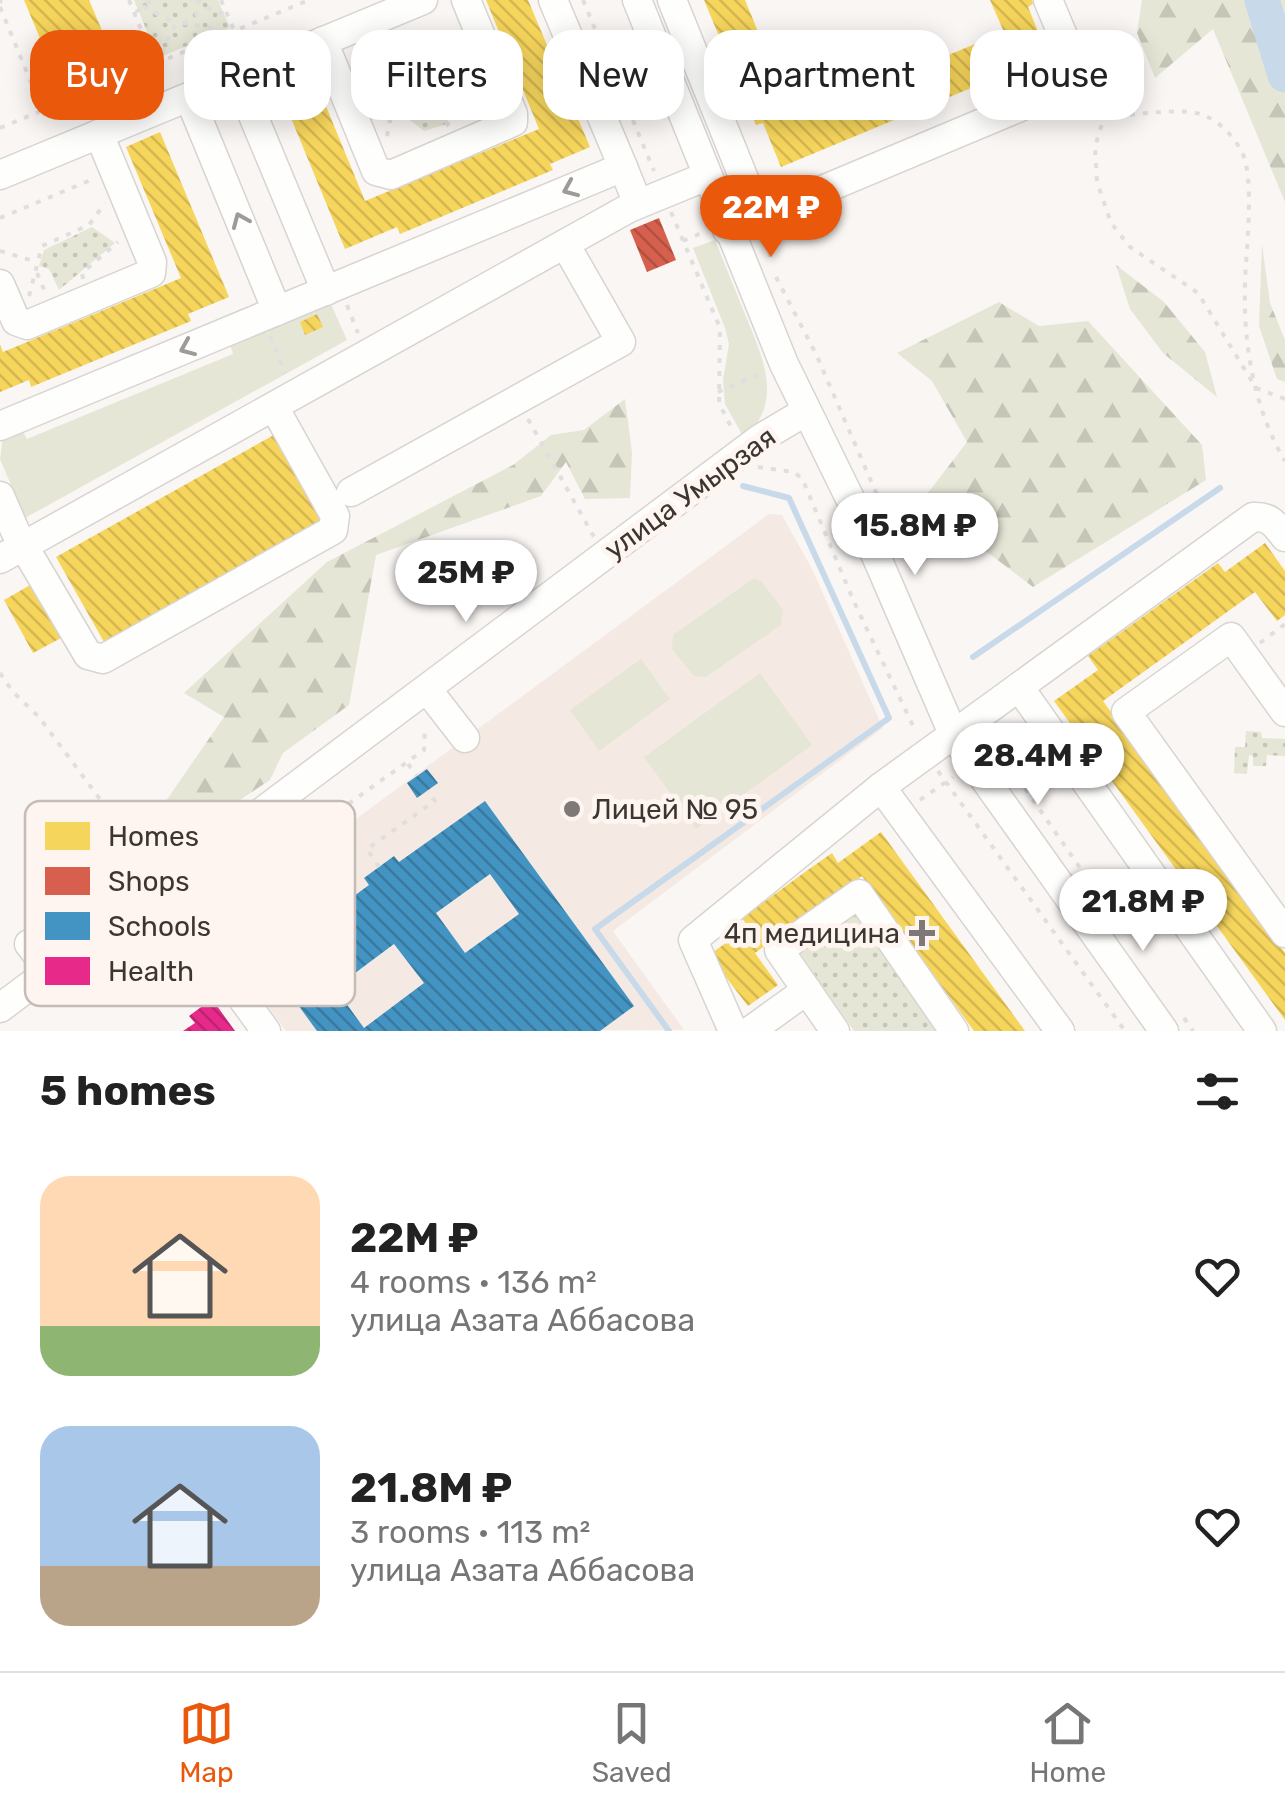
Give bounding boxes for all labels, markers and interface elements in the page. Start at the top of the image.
chip: Buy [30,30,164,120]
chip: Rent [184,30,331,120]
chip: Filters [351,30,523,120]
chip: New [543,30,684,120]
chip: Apartment [704,30,950,120]
chip: House [970,30,1144,120]
pin: 22M ₽ [701,175,841,260]
one-way arrow [562,177,580,197]
text: 22M ₽ [722,188,820,226]
one-way arrow [232,213,252,231]
one-way arrow [179,336,197,356]
street label: улица Умырзая [598,420,782,566]
pin: 15.8M ₽ [823,493,1007,578]
text: 15.8M ₽ [853,506,977,544]
pin: 25M ₽ [396,540,536,625]
text: 25M ₽ [417,553,515,591]
pin: 28.4M ₽ [946,723,1130,808]
text: 28.4M ₽ [973,736,1103,774]
place label: Лицей № 95 [592,793,758,826]
marker: Лицей № 95 [561,798,583,820]
legend [25,801,355,1006]
text: Homes [108,820,199,853]
text: Shops [108,865,190,898]
pin: 21.8M ₽ [1051,869,1235,954]
text: 21.8M ₽ [1081,882,1205,920]
text: Schools [108,910,211,943]
place label: 4п медицина [724,917,900,950]
marker: 4п медицина [909,920,935,946]
text: Health [108,955,194,988]
icon: filters [1190,1064,1245,1119]
text: 5 homes [40,1066,216,1116]
text: 22M ₽ [350,1213,479,1263]
icon: home [120,1216,240,1336]
icon: heart [1190,1249,1245,1304]
text: 4 rooms · 136 m² [350,1263,597,1301]
text: улица Азата Аббасова [350,1301,695,1339]
text: 21.8M ₽ [350,1463,512,1513]
icon: home [120,1466,240,1586]
icon: heart [1190,1499,1245,1554]
text: 3 rooms · 113 m² [350,1513,591,1551]
text: улица Азата Аббасова [350,1551,695,1589]
tab: Map [179,1696,234,1789]
tab: Saved [592,1696,672,1789]
tab: Home [1029,1696,1106,1789]

